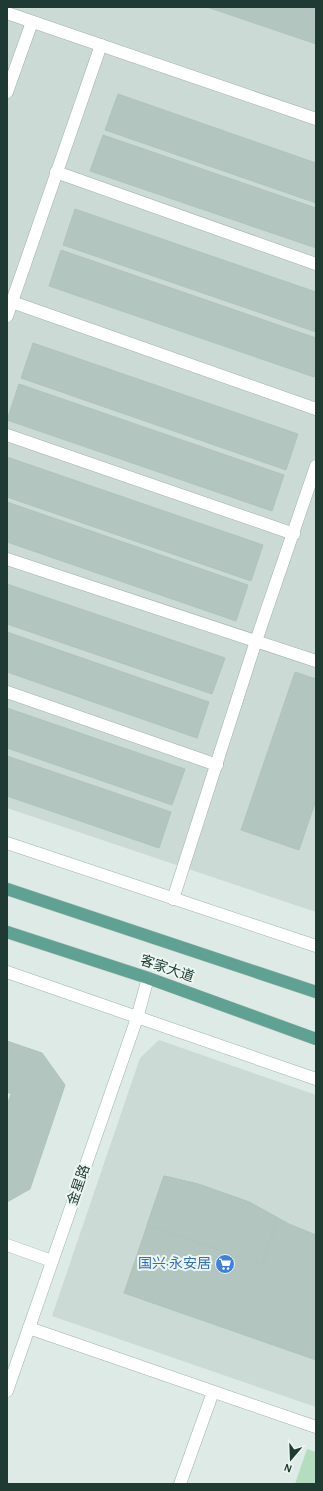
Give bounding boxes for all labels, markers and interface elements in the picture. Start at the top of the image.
street label: 客家大道 [138,951,196,985]
street label: 金星路 [65,1163,92,1207]
supermarket icon: 国兴·永安居 [214,1253,236,1275]
place label: 国兴·永安居 [138,1256,211,1271]
north arrow [271,1439,311,1479]
text: N [282,1462,293,1474]

